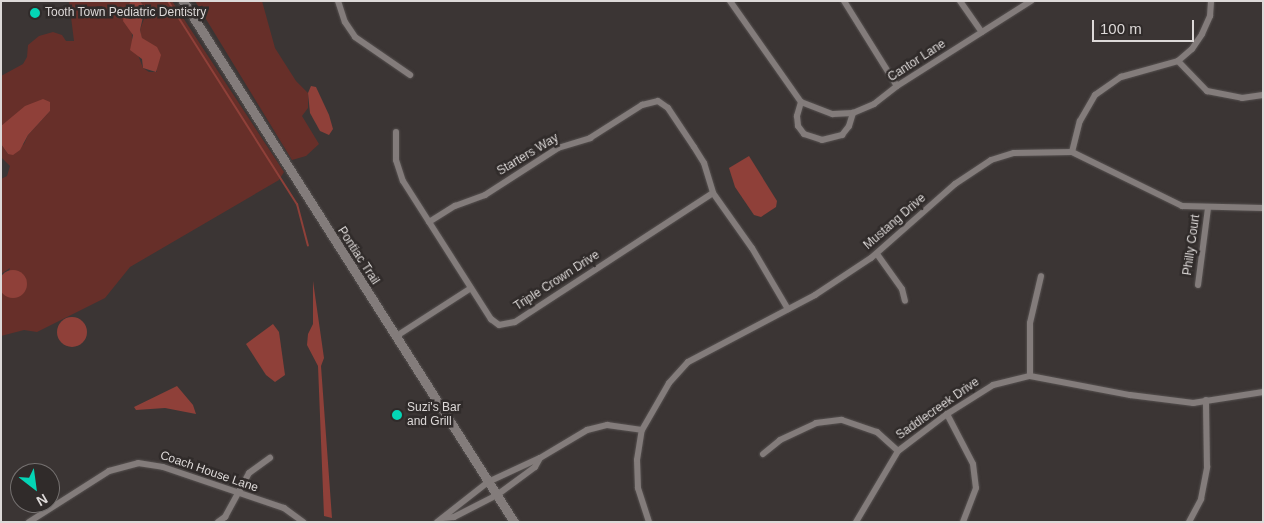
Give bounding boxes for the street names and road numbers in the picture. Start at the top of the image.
street label: Cantor Lane [885,37,949,85]
street label: Starters Way [495,131,561,179]
street label: Mustang Drive [861,191,929,253]
street label: Philly Court [1181,214,1203,276]
street label: Pontiac Trail [334,224,382,288]
street label: Triple Crown Drive [512,248,602,314]
street label: Saddlecreek Drive [894,375,982,443]
street label: Coach House Lane [158,448,260,496]

